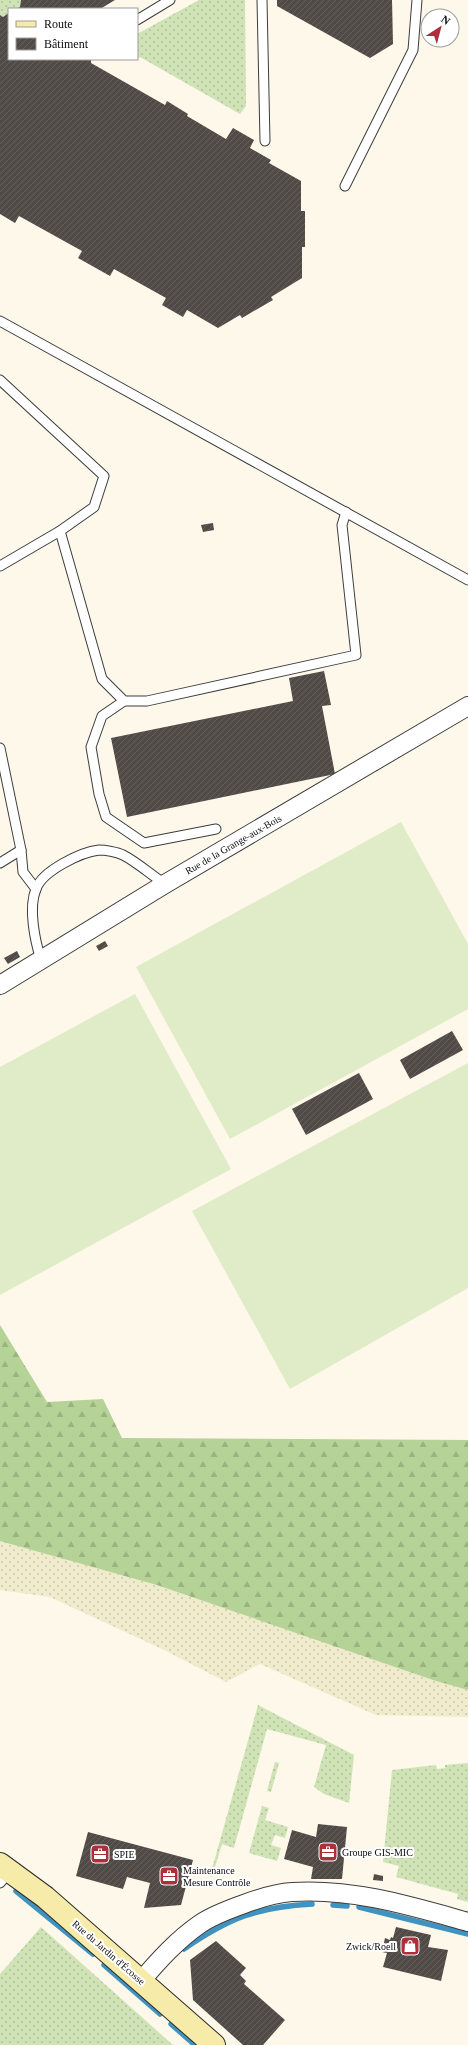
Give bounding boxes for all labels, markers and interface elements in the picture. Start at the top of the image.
legend [8,8,138,60]
north arrow [420,8,460,48]
text: N [439,13,453,27]
text: Route [44,17,73,31]
text: Bâtiment [44,37,89,51]
street label: Rue de la Grange-aux-Bois [183,812,283,876]
office icon: Groupe GIS-MIC [317,1841,339,1863]
office icon: SPIE [89,1843,111,1865]
place label: Groupe GIS-MIC [342,1847,413,1858]
place label: SPIE [114,1849,135,1860]
office icon: Maintenance Mesure Contrôle [158,1865,180,1887]
place label: Maintenance Mesure Contrôle [183,1865,251,1888]
street label: Rue du Jardin d'Écosse [70,1918,148,1987]
shop icon: Zwick/Roell [399,1935,421,1957]
place label: Zwick/Roell [346,1941,396,1952]

